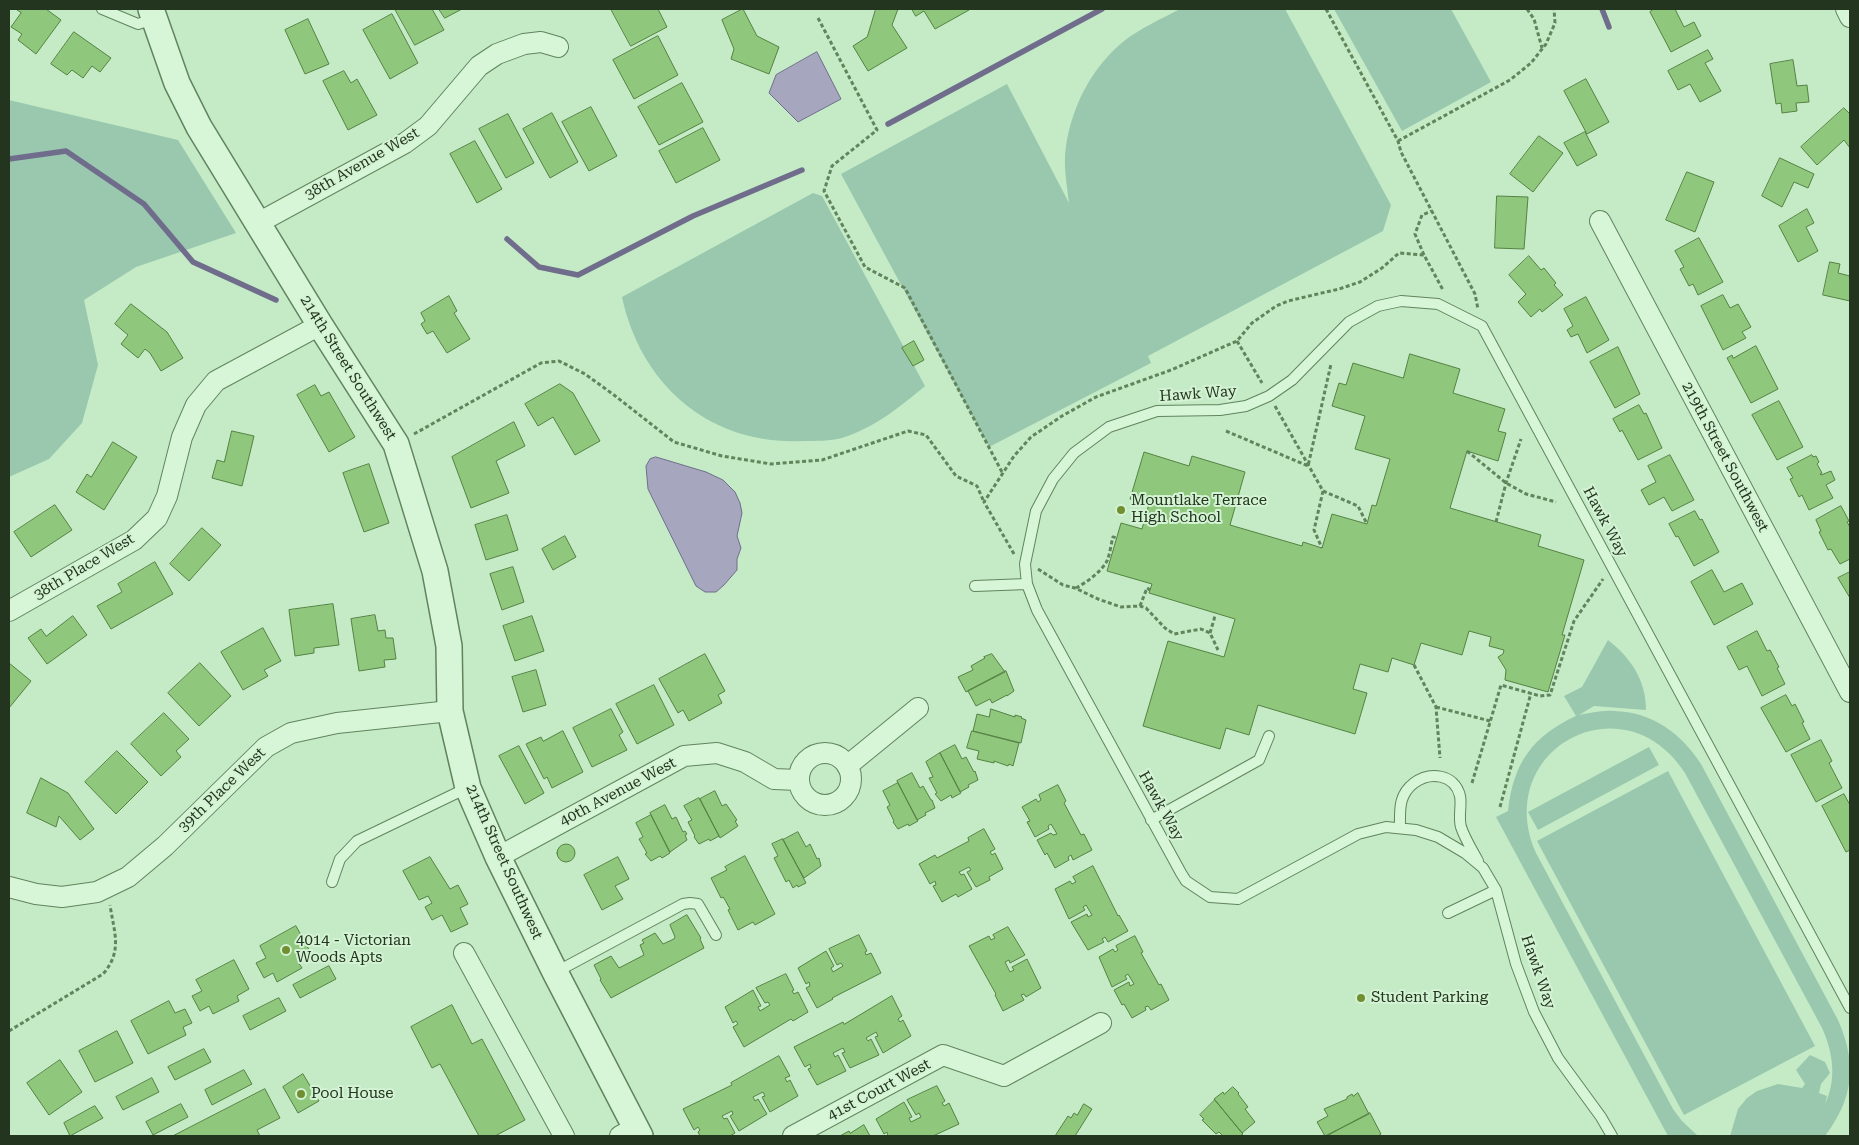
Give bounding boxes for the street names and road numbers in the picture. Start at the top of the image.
street label: 38th Avenue West [302,124,422,204]
street label: 214th Street Southwest [296,292,400,444]
street label: 219th Street Southwest [1678,379,1772,535]
street label: Hawk Way [1159,382,1237,406]
street label: Hawk Way [1579,484,1631,560]
street label: 38th Place West [31,530,137,604]
street label: 39th Place West [175,744,269,836]
street label: 40th Avenue West [557,754,679,830]
street label: Hawk Way [1134,768,1188,844]
street label: 214th Street Southwest [462,782,546,942]
street label: Hawk Way [1517,933,1559,1011]
street label: 41st Court West [824,1055,934,1125]

